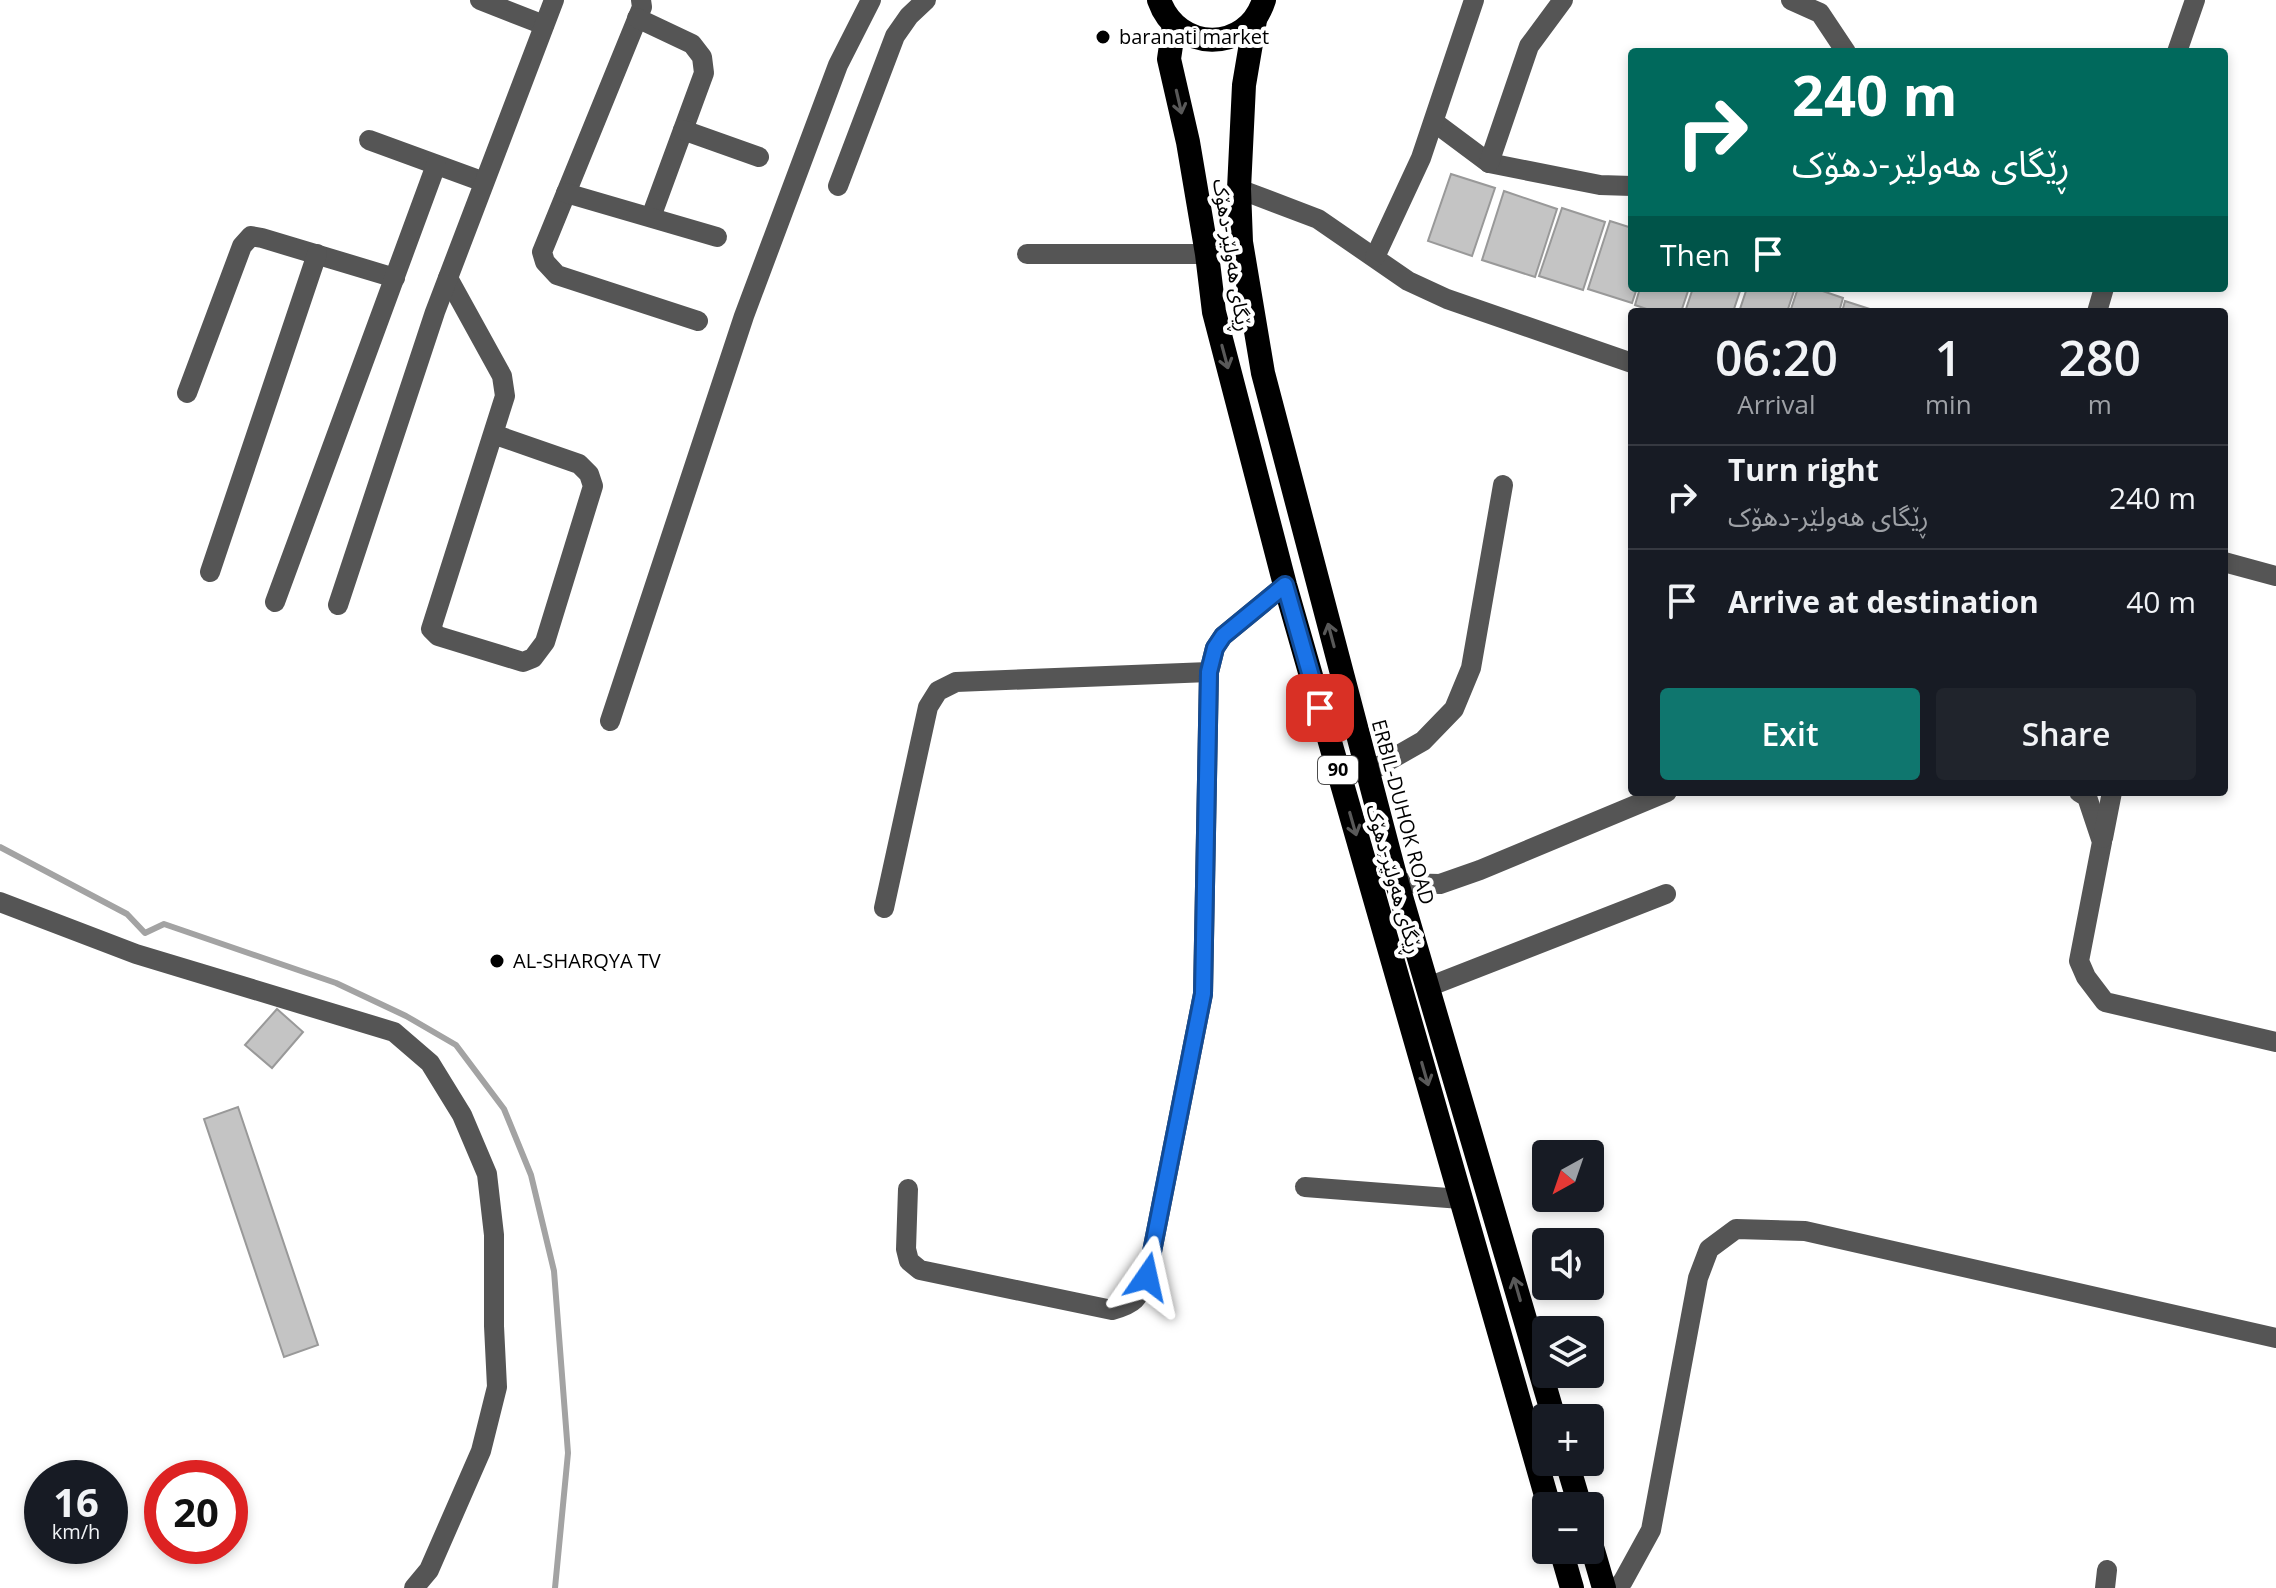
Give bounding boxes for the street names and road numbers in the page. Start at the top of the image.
street label: ڕێگای هەولێر-دهۆک [1203,177,1258,334]
street label: ERBIL-DUHOK ROAD [1366,716,1441,907]
road number: 90 [1318,756,1358,784]
street label: ڕێگای هەولێر-دهۆک [1356,801,1429,958]

